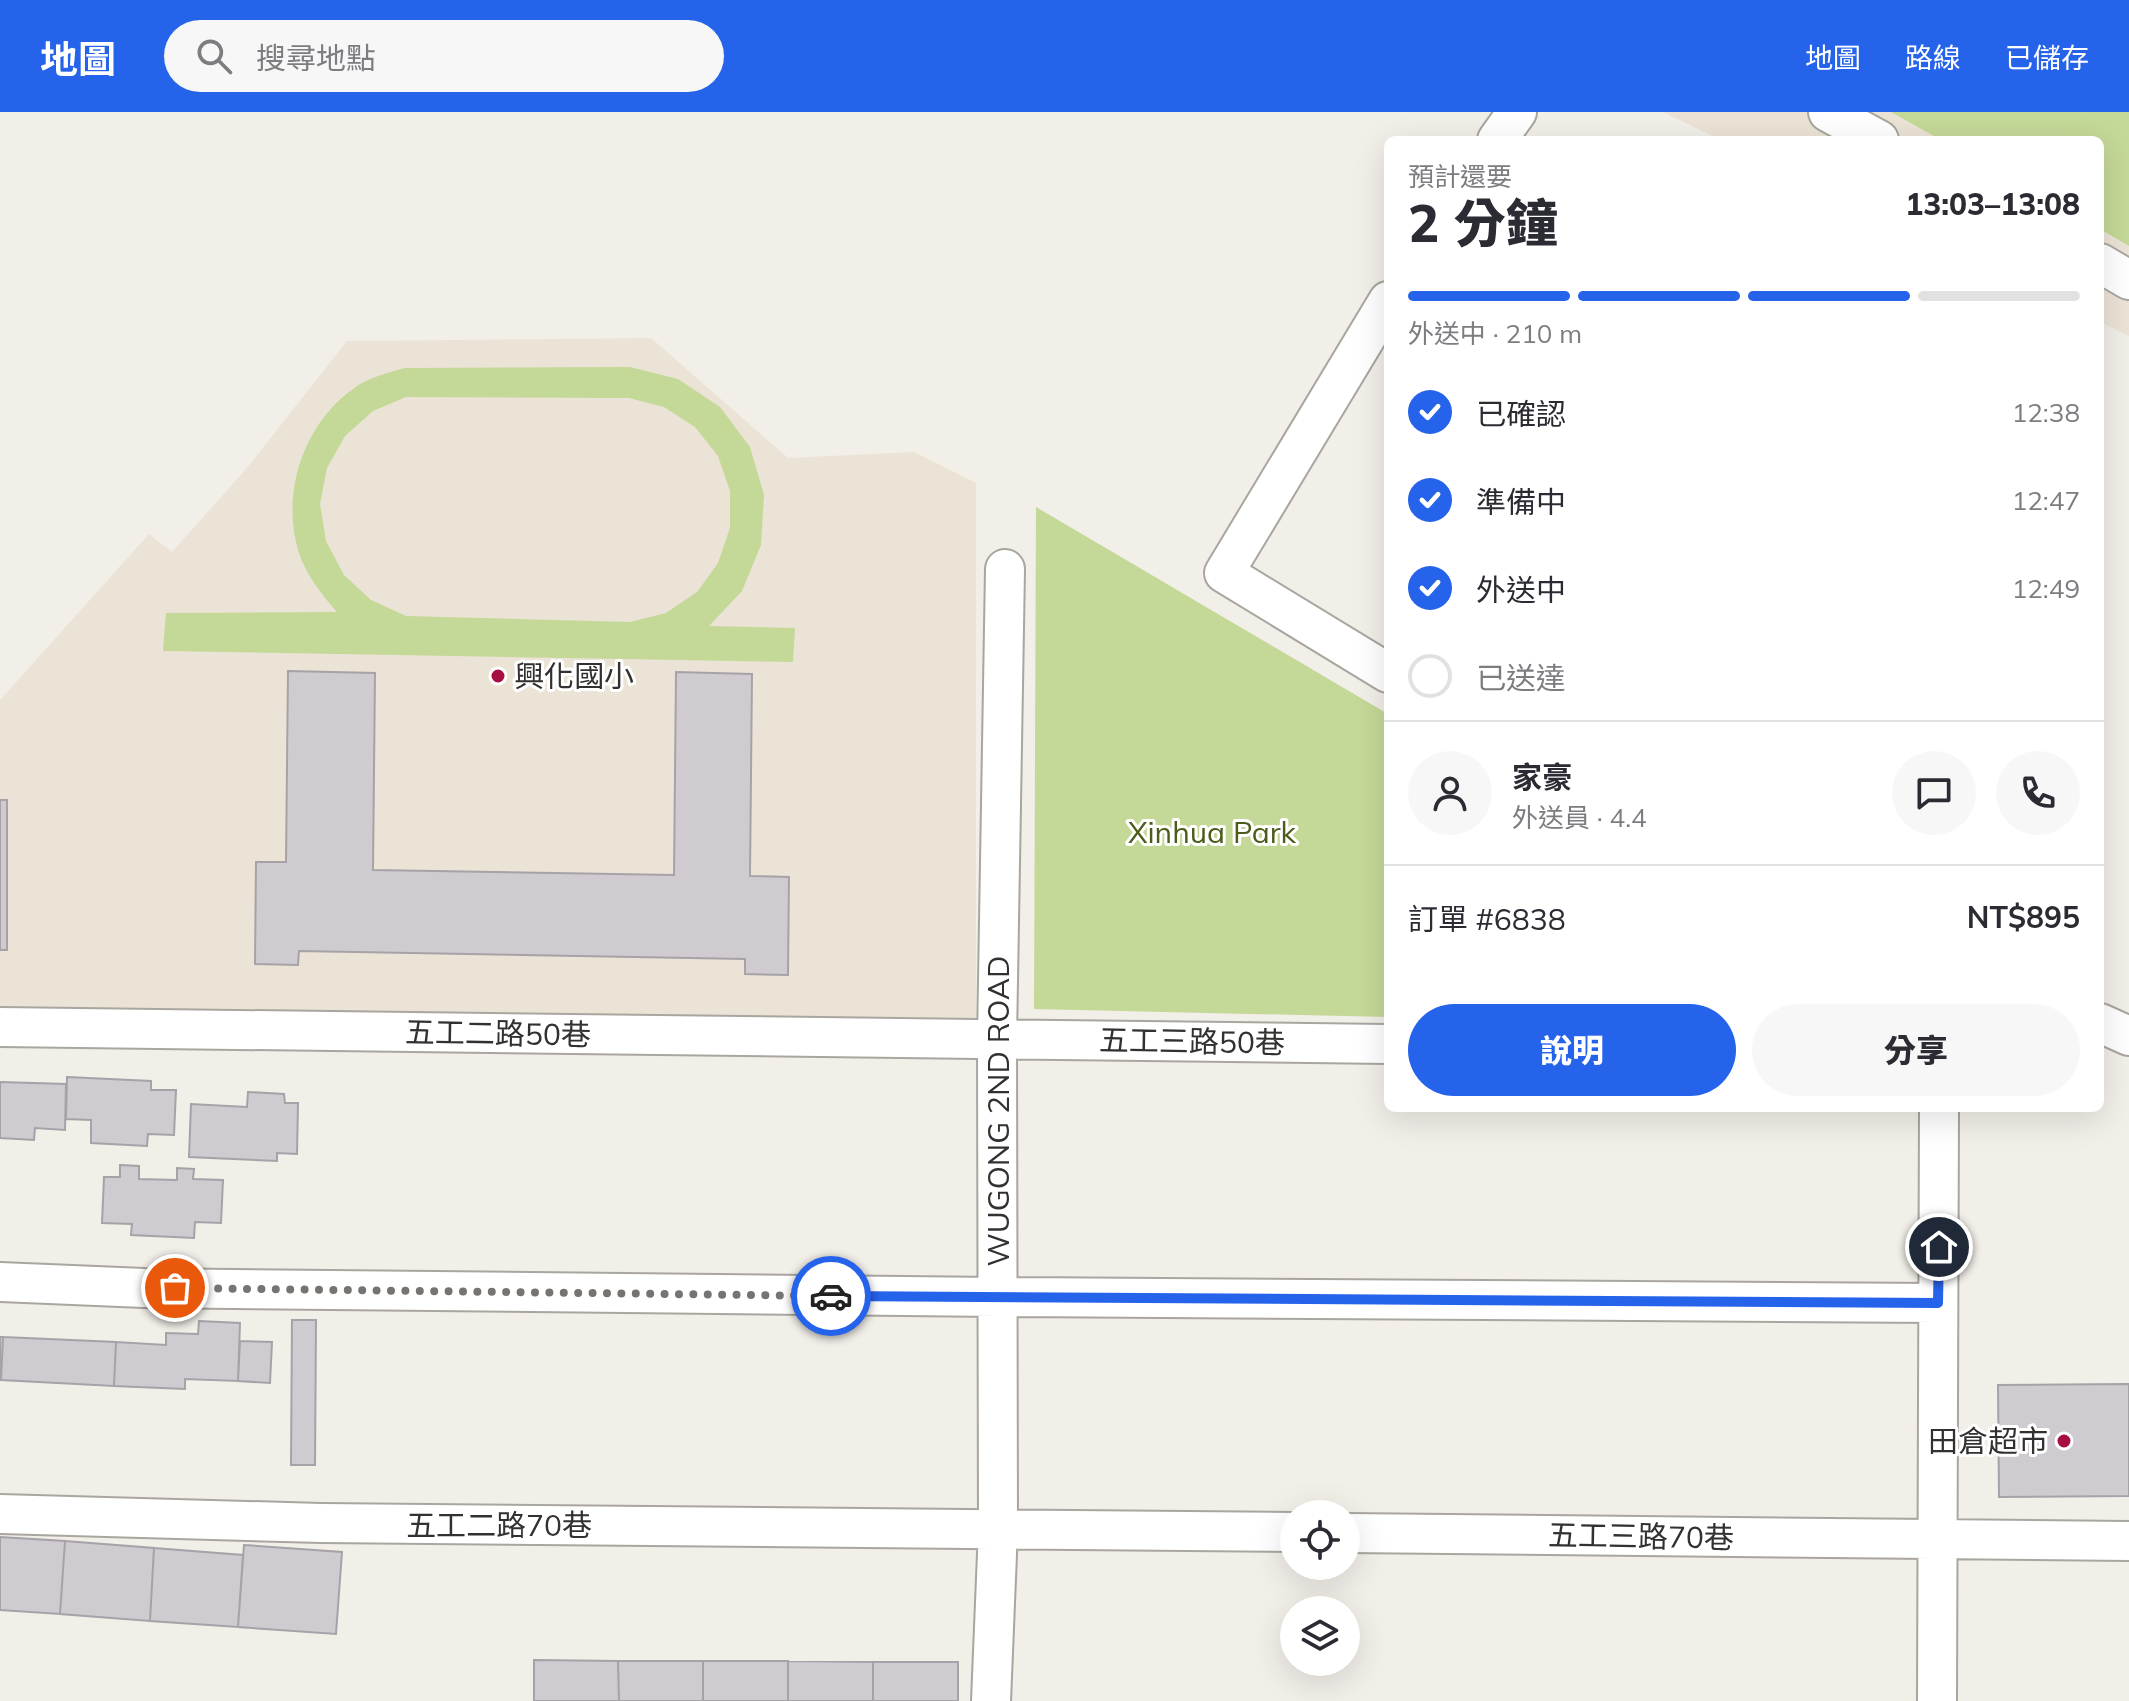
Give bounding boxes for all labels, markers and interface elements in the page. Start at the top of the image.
search box [164,20,724,92]
icon: search [192,34,236,78]
text: 地圖 [40,35,116,83]
text: 搜尋地點 [256,39,376,77]
text: 地圖 [1805,40,1861,75]
text: 路線 [1905,40,1961,75]
text: 已儲存 [2005,40,2089,75]
text: 預計還要 [1408,160,1512,193]
text: 13:03–13:08 [1905,185,2080,223]
text: 2 分鐘 [1408,190,1558,255]
text: 外送中 · 210 m [1408,317,1582,350]
icon: check [1408,390,1452,434]
text: 已確認 [1476,395,1566,433]
text: 12:38 [2012,396,2080,429]
icon: check [1408,478,1452,522]
text: 準備中 [1476,483,1566,521]
text: 12:47 [2012,484,2080,517]
icon: check [1408,566,1452,610]
text: 外送中 [1476,571,1566,609]
text: 12:49 [2012,572,2080,605]
place label: 興化國小 [514,657,634,695]
text: 已送達 [1476,659,1566,697]
marker: 興化國小 [489,667,507,685]
button: person [1408,751,1492,835]
button: chat [1892,751,1976,835]
button: phone [1996,751,2080,835]
text: 家豪 [1512,758,1572,796]
text: 外送員 · 4.4 [1512,801,1647,834]
park label: Xinhua Park [1128,813,1297,851]
text: NT$895 [1967,898,2080,936]
text: 訂單 #6838 [1408,900,1566,938]
street label: WUGONG 2ND ROAD [979,955,1017,1267]
button: 說明 [1408,1004,1736,1096]
button: 分享 [1752,1004,2080,1096]
street label: 五工二路50巷 [405,1012,591,1054]
street label: 五工三路50巷 [1099,1020,1285,1062]
pin [1905,1213,1973,1281]
icon: home [1917,1225,1961,1269]
pin [141,1254,209,1322]
courier [791,1256,871,1336]
icon: bag [153,1266,197,1310]
icon: car [809,1274,853,1318]
place label: 田倉超市 [1928,1422,2048,1460]
marker: 田倉超市 [2055,1432,2073,1450]
map controls [1280,1500,1360,1676]
button: locate [1280,1500,1360,1580]
street label: 五工二路70巷 [406,1506,592,1544]
street label: 五工三路70巷 [1548,1515,1734,1557]
button: layers [1280,1596,1360,1676]

